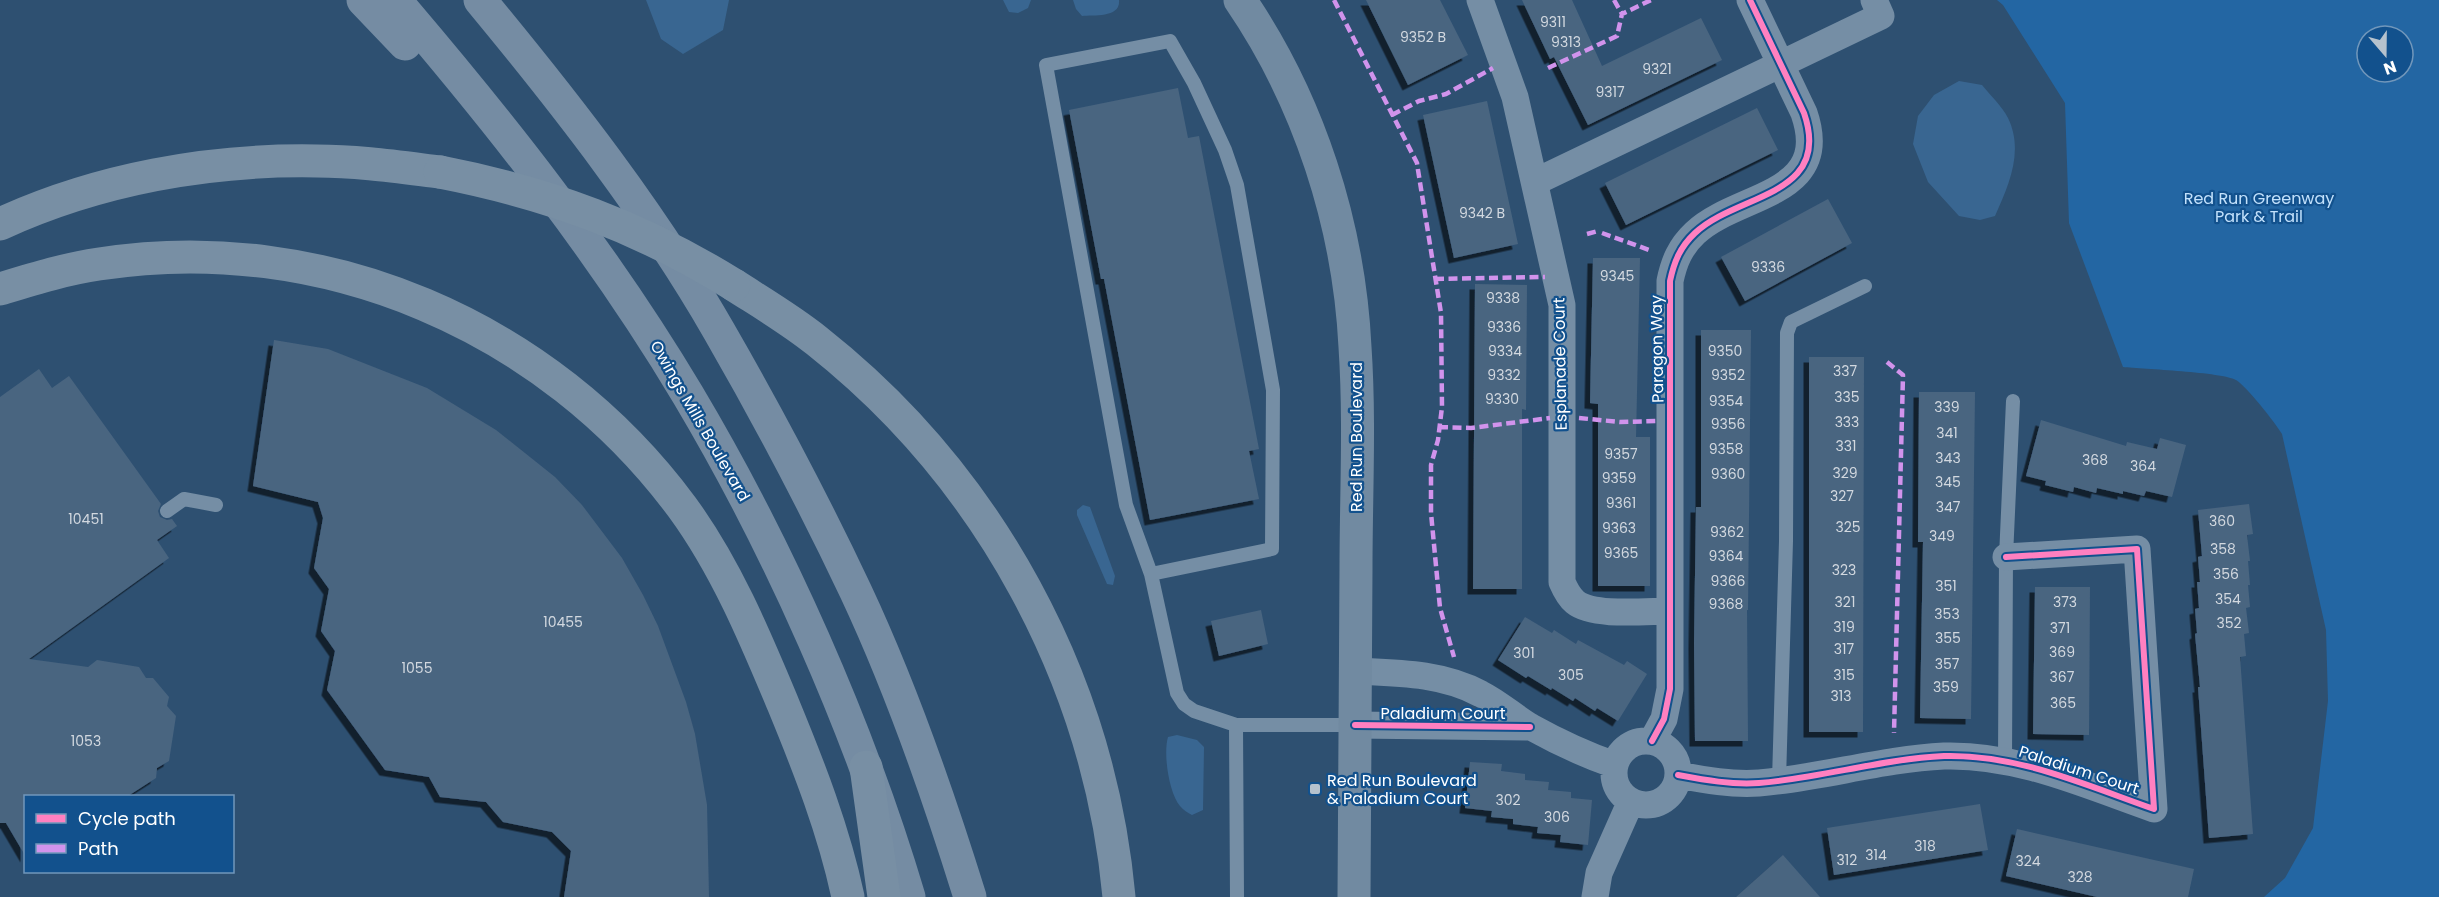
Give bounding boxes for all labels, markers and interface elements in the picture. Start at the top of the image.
house number: 9311 [1540,12,1566,32]
north arrow [2355,24,2415,84]
house number: 9352 B [1400,27,1446,47]
house number: 9313 [1551,32,1581,52]
text: N [2380,55,2400,80]
house number: 9321 [1642,59,1672,79]
house number: 9317 [1595,82,1625,102]
park label: Red Run Greenway Park & Trail [2184,187,2334,228]
house number: 9342 B [1459,203,1505,223]
house number: 9336 [1751,257,1785,277]
house number: 9345 [1600,266,1634,286]
house number: 9338 [1486,288,1520,308]
street label: Paragon Way [1645,295,1669,403]
street label: Esplanade Court [1547,297,1573,431]
house number: 9336 [1487,317,1521,337]
street label: Owings Mills Boulevard [644,336,756,506]
house number: 9334 [1488,341,1522,361]
house number: 9350 [1708,341,1742,361]
house number: 337 [1833,361,1857,381]
street label: Red Run Boulevard [1345,362,1368,512]
house number: 9332 [1487,365,1521,385]
house number: 9352 [1711,365,1745,385]
house number: 335 [1834,387,1860,407]
house number: 9330 [1485,389,1519,409]
house number: 9354 [1709,391,1744,411]
house number: 339 [1934,397,1960,417]
house number: 333 [1835,412,1859,432]
house number: 9356 [1711,414,1745,434]
house number: 341 [1936,423,1958,443]
house number: 331 [1836,436,1856,456]
house number: 9358 [1709,439,1744,459]
house number: 9357 [1604,444,1638,464]
house number: 343 [1935,448,1961,468]
house number: 368 [2082,450,2108,470]
house number: 364 [2130,456,2156,476]
house number: 329 [1832,463,1858,483]
house number: 9360 [1711,464,1745,484]
house number: 9359 [1602,468,1636,488]
house number: 345 [1935,472,1961,492]
house number: 327 [1830,486,1854,506]
house number: 9361 [1606,493,1636,513]
house number: 347 [1936,497,1961,517]
house number: 10451 [68,509,104,529]
house number: 360 [2209,511,2235,531]
house number: 325 [1835,517,1861,537]
house number: 9363 [1602,518,1636,538]
house number: 9362 [1710,522,1744,542]
house number: 349 [1929,526,1955,546]
house number: 358 [2210,539,2236,559]
house number: 9365 [1604,543,1638,563]
house number: 9364 [1709,546,1744,566]
house number: 323 [1832,560,1856,580]
house number: 356 [2213,564,2239,584]
house number: 9366 [1711,571,1746,591]
house number: 351 [1935,576,1957,596]
house number: 354 [2215,589,2241,609]
house number: 321 [1835,592,1855,612]
house number: 373 [2053,592,2077,612]
house number: 9368 [1709,594,1744,614]
house number: 353 [1934,604,1960,624]
house number: 10455 [543,612,583,632]
house number: 352 [2216,613,2242,633]
house number: 319 [1833,617,1855,637]
house number: 371 [2050,618,2070,638]
house number: 355 [1935,628,1961,648]
house number: 317 [1834,639,1855,659]
house number: 369 [2049,642,2075,662]
house number: 301 [1513,643,1535,663]
house number: 357 [1935,654,1960,674]
house number: 1055 [402,658,432,678]
house number: 305 [1558,665,1584,685]
house number: 315 [1833,665,1855,685]
house number: 367 [2050,667,2075,687]
house number: 359 [1933,677,1959,697]
house number: 313 [1831,686,1851,706]
house number: 365 [2050,693,2076,713]
street label: Paladium Court [1380,702,1506,725]
house number: 1053 [71,731,101,751]
street label: Paladium Court [2016,740,2142,800]
place label: Red Run Boulevard & Paladium Court [1327,769,1477,810]
marker: Red Run Boulevard & Paladium Court [1308,782,1322,796]
house number: 302 [1495,790,1521,810]
legend [24,795,234,873]
text: Cycle path [78,806,176,831]
house number: 306 [1544,807,1570,827]
text: Path [78,836,119,861]
house number: 318 [1914,836,1936,856]
house number: 314 [1865,845,1887,865]
house number: 312 [1837,850,1857,870]
house number: 324 [2015,851,2041,871]
house number: 328 [2067,867,2093,887]

